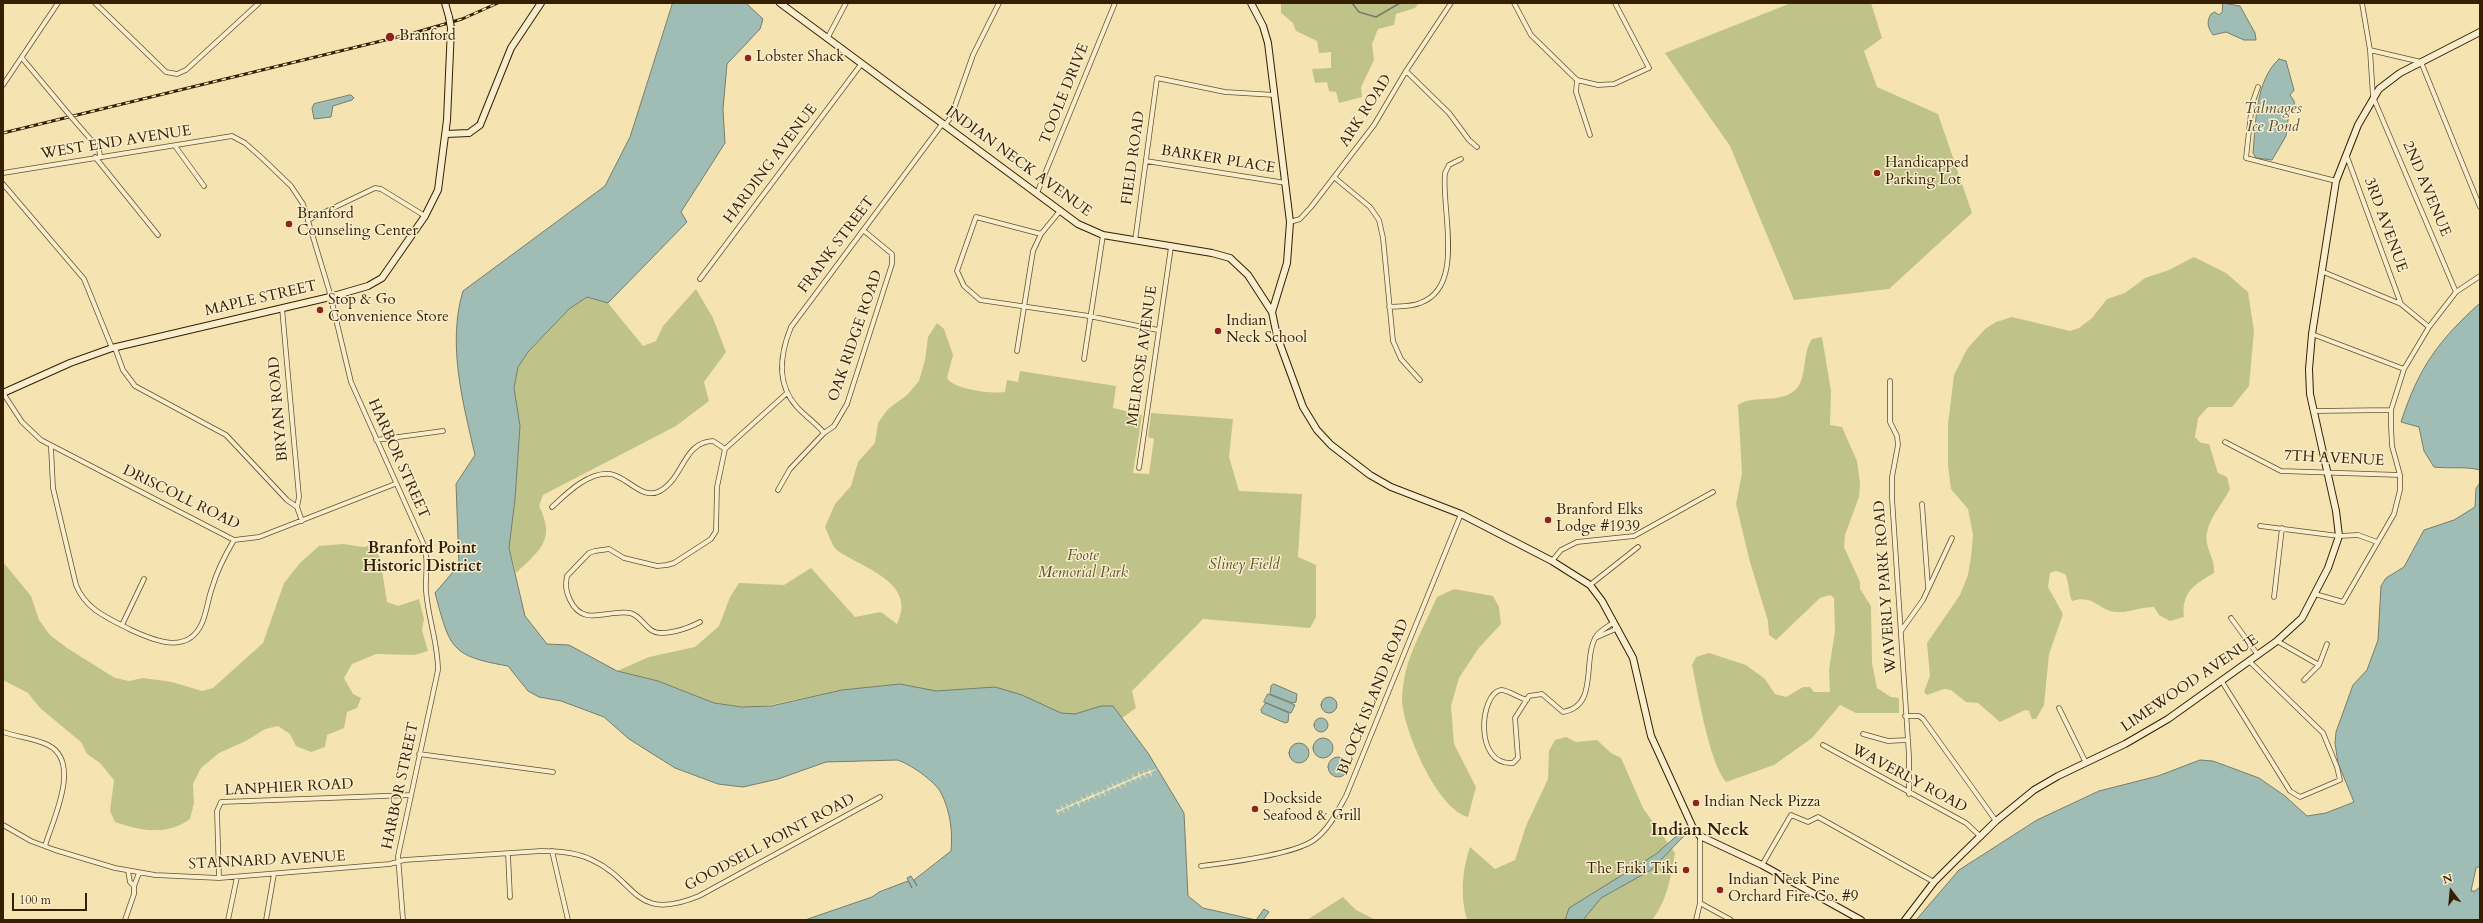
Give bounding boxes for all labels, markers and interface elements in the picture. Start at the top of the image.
place label: Branford [399,28,456,46]
marker: Branford [384,31,396,43]
street label: TOOLE DRIVE [1037,41,1093,147]
place label: Lobster Shack [756,49,844,67]
marker: Lobster Shack [743,53,753,63]
street label: ARK ROAD [1336,72,1396,150]
water label: Talmages Ice Pond [2244,99,2302,137]
street label: HARDING AVENUE [720,101,822,227]
street label: INDIAN NECK AVENUE [941,103,1095,221]
street label: FIELD ROAD [1119,110,1149,206]
street label: WEST END AVENUE [40,122,192,164]
street label: 2ND AVENUE [2398,139,2454,239]
street label: BARKER PLACE [1160,142,1276,178]
place label: Handicapped Parking Lot [1885,155,1969,190]
marker: Handicapped Parking Lot [1872,168,1882,178]
street label: 3RD AVENUE [2360,175,2410,275]
street label: FRANK STREET [795,193,879,297]
place label: Branford Counseling Center [297,206,418,241]
marker: Branford Counseling Center [284,219,294,229]
street label: OAK RIDGE ROAD [825,268,887,404]
street label: MAPLE STREET [203,277,319,321]
street label: MELROSE AVENUE [1124,285,1162,427]
place label: Stop & Go Convenience Store [328,292,449,327]
marker: Stop & Go Convenience Store [315,305,325,315]
place label: Indian Neck School [1226,313,1307,348]
marker: Indian Neck School [1213,326,1223,336]
street label: BRYAN ROAD [265,356,293,462]
street label: HARBOR STREET [363,396,433,522]
street label: 7TH AVENUE [2283,447,2385,471]
street label: DRISCOLL ROAD [120,462,242,534]
street label: WAVERLY PARK ROAD [1871,500,1901,674]
place label: Branford Elks Lodge #1939 [1556,502,1643,537]
marker: Branford Elks Lodge #1939 [1543,515,1553,525]
district label: Branford Point Historic District [363,539,481,577]
park label: Foote Memorial Park [1038,548,1128,583]
park label: Sliney Field [1209,557,1279,575]
street label: BLOCK ISLAND ROAD [1334,616,1414,778]
street label: LIMEWOOD AVENUE [2118,631,2262,737]
street label: HARBOR STREET [379,721,423,851]
street label: WAVERLY ROAD [1848,741,1970,817]
street label: LANPHIER ROAD [224,776,354,800]
street label: GOODSELL POINT ROAD [682,790,858,896]
place label: Dockside Seafood & Grill [1263,791,1361,826]
place label: Indian Neck Pizza [1704,794,1820,812]
marker: Indian Neck Pizza [1691,798,1701,808]
marker: Dockside Seafood & Grill [1250,804,1260,814]
district label: Indian Neck [1651,821,1749,841]
street label: STANNARD AVENUE [188,848,346,874]
place label: The Friki Tiki [1586,861,1678,879]
marker: The Friki Tiki [1681,865,1691,875]
text: N [2441,870,2454,888]
north arrow [2431,871,2471,911]
place label: Indian Neck Pine Orchard Fire Co. #9 [1728,872,1858,907]
scale bar [14,885,89,911]
marker: Indian Neck Pine Orchard Fire Co. #9 [1715,885,1725,895]
text: 100 m [19,892,51,908]

